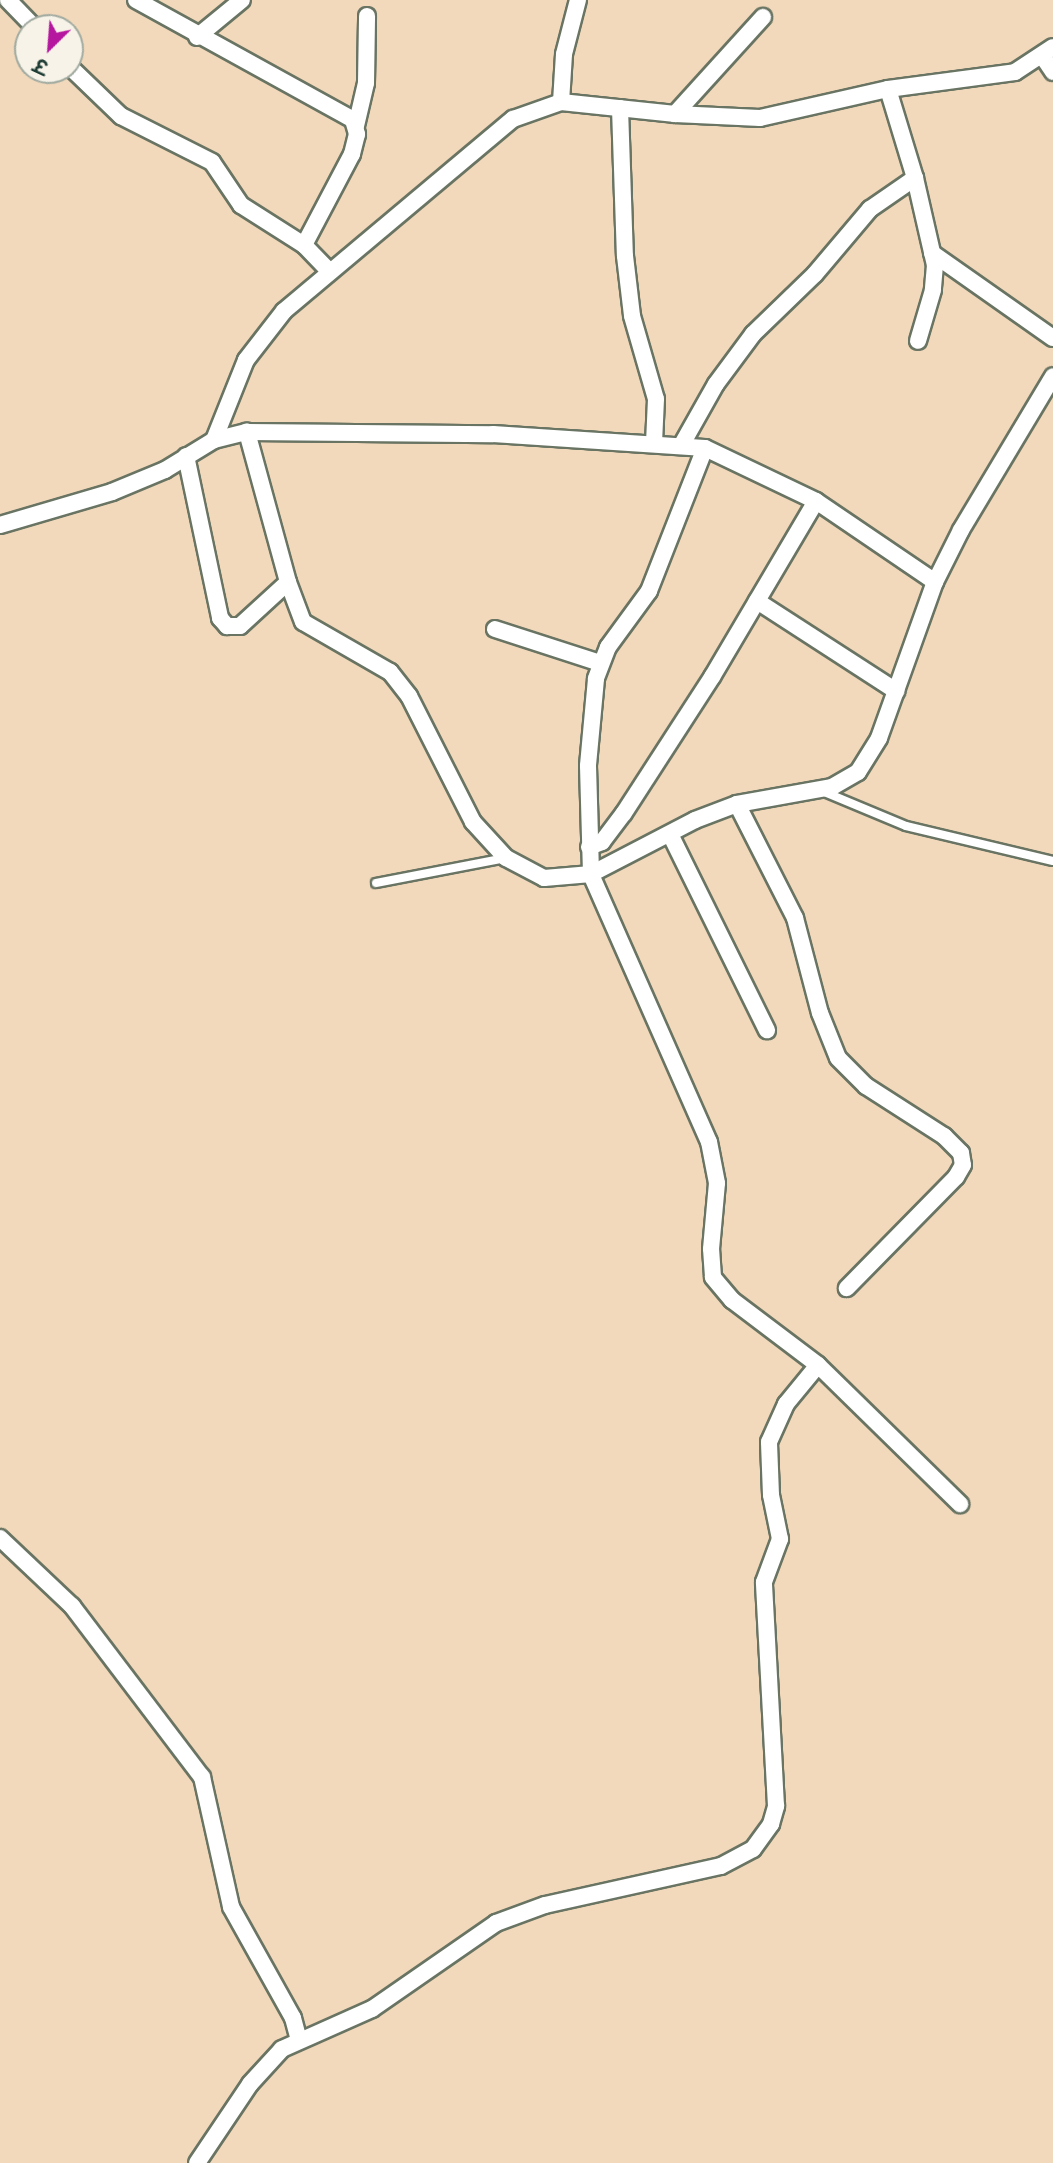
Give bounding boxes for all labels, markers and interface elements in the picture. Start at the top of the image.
north arrow [14,14,84,84]
text: उ [30,53,52,80]

